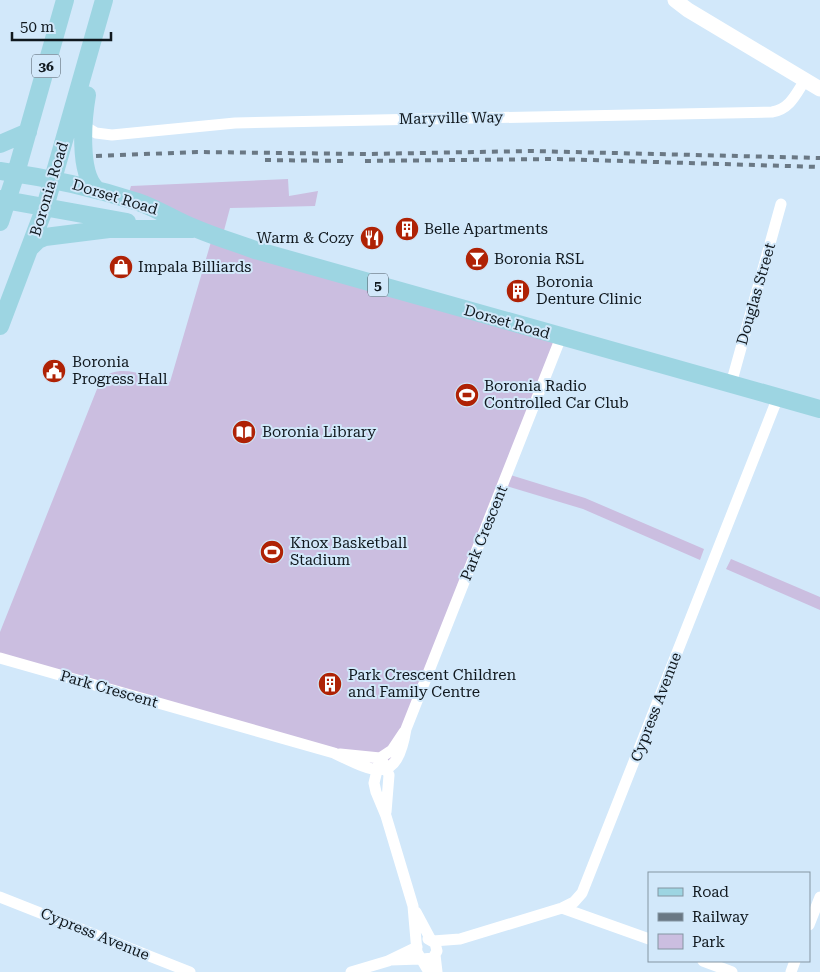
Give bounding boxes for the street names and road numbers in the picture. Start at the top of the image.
road number: 36 [32,54,60,78]
street label: Maryville Way [399,108,503,128]
street label: Boronia Road [26,139,72,238]
street label: Dorset Road [70,175,160,219]
street label: Douglas Street [733,240,779,347]
road number: 5 [368,274,388,296]
street label: Dorset Road [462,301,552,343]
street label: Park Crescent [457,483,511,583]
street label: Cypress Avenue [627,650,685,764]
street label: Park Crescent [58,666,160,712]
street label: Cypress Avenue [38,904,152,964]

